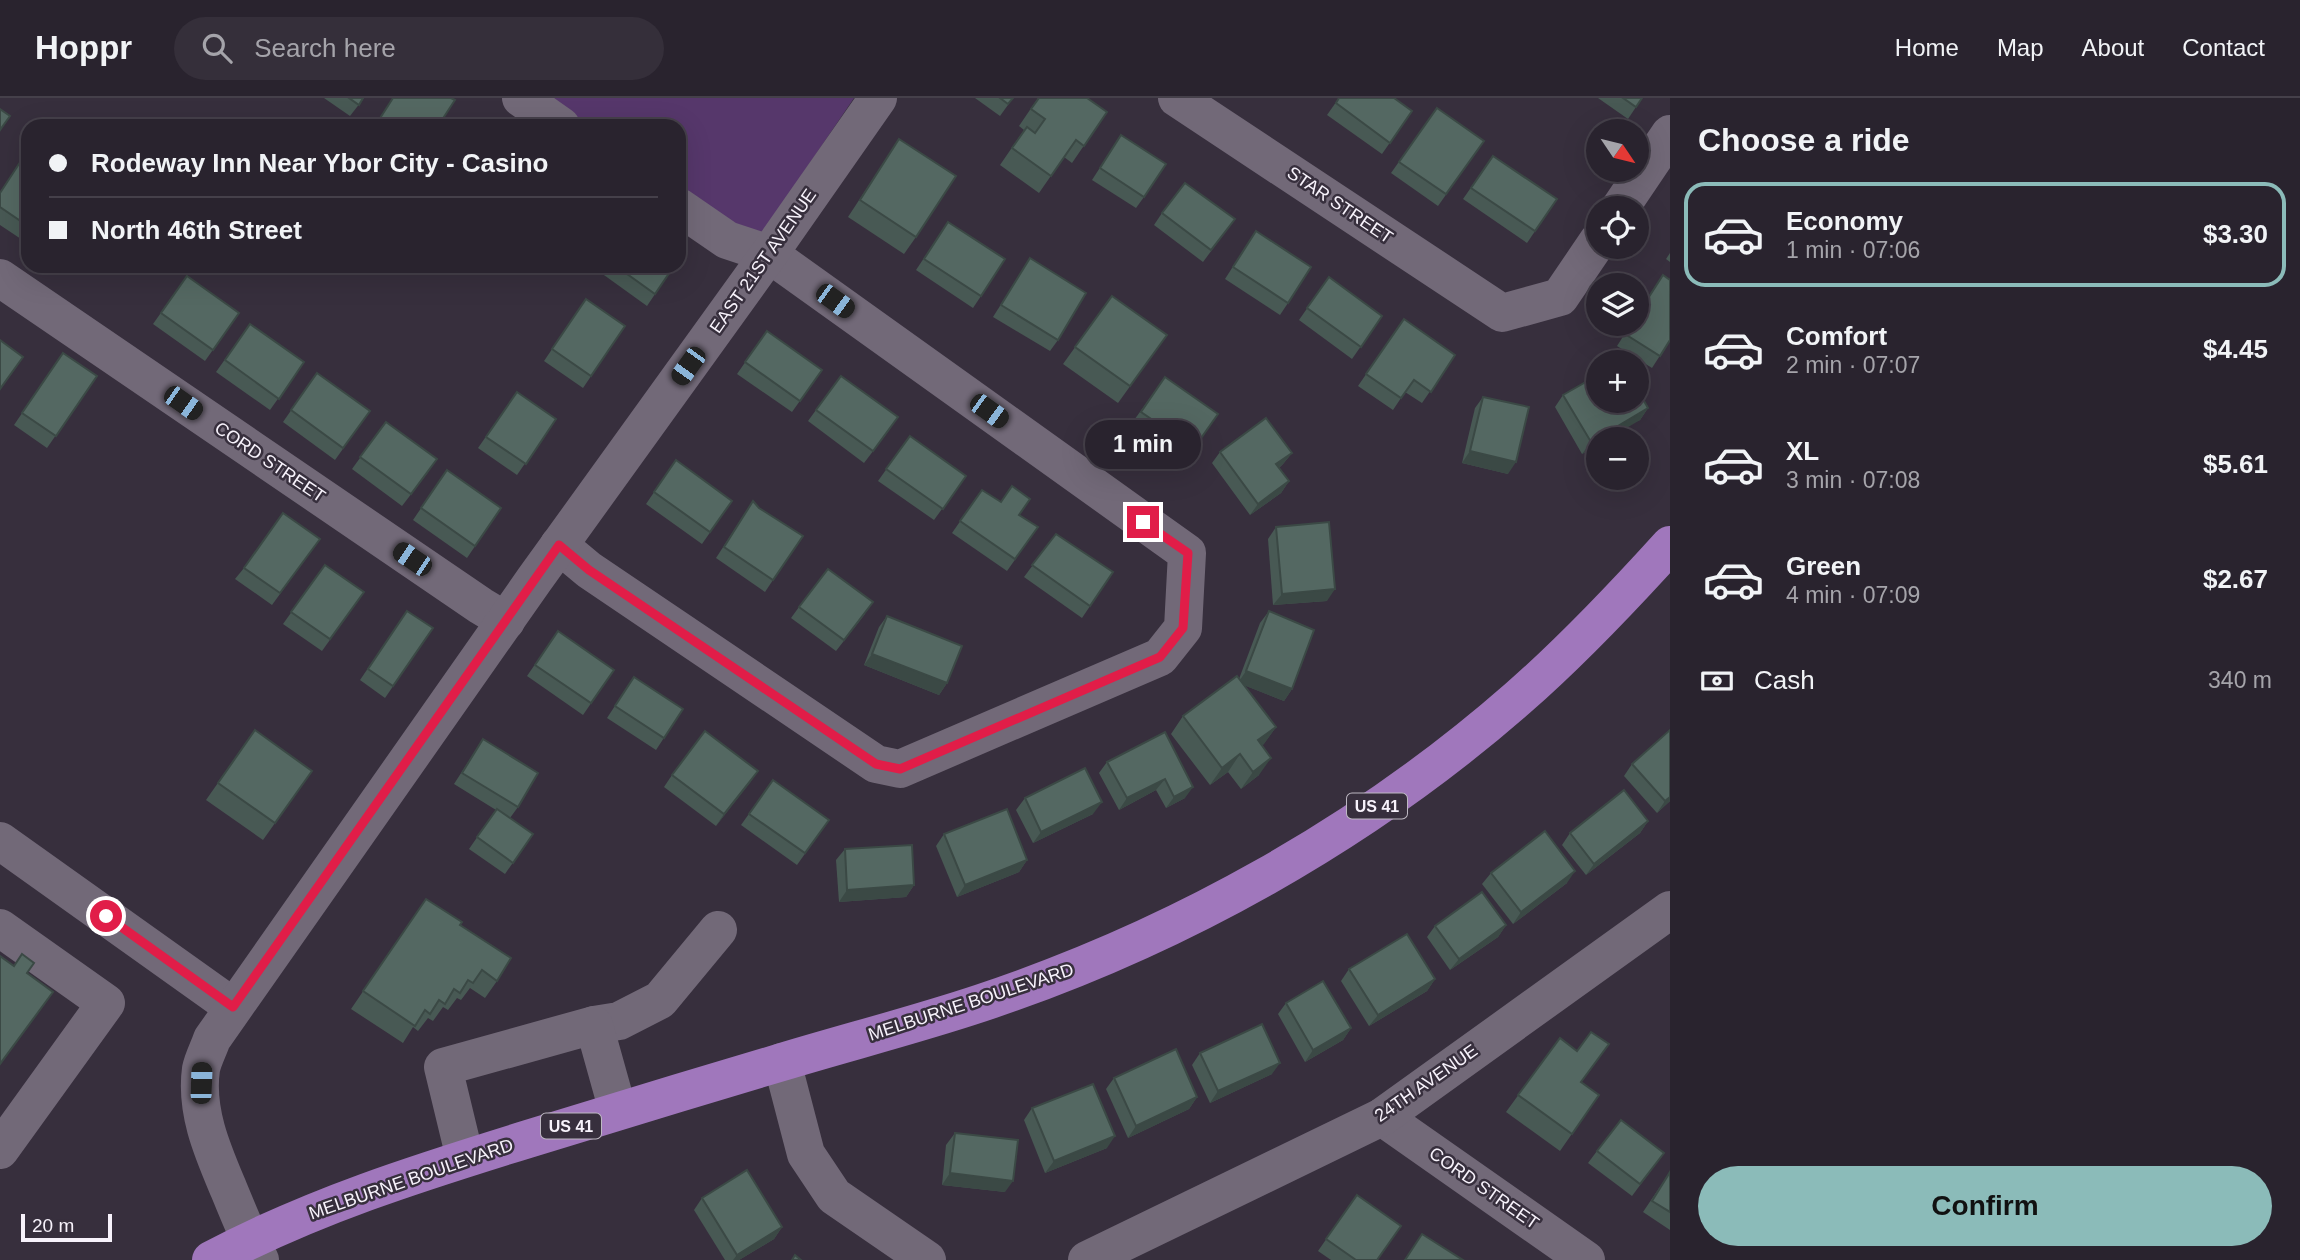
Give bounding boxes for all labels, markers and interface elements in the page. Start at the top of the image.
search box [174,17,664,80]
text: Hoppr [35,29,132,66]
icon: search [198,29,236,67]
text: Search here [254,33,396,63]
text: Home [1895,34,1959,61]
text: Map [1997,34,2044,61]
text: About [2082,34,2144,61]
text: Contact [2182,34,2265,61]
north arrow [1586,119,1648,182]
map controls [1586,119,1649,490]
text: Choose a ride [1698,122,1910,158]
text: Rodeway Inn Near Ybor City - Casino [91,148,549,178]
street label: STAR STREET [1284,162,1396,248]
street label: EAST 21ST AVENUE [706,185,820,337]
button: locate [1586,196,1649,259]
icon: car [1702,203,1765,266]
text: Economy [1786,206,1903,236]
text: North 46th Street [91,215,302,245]
text: $3.30 [2203,219,2268,249]
text: 1 min · 07:06 [1786,237,1920,263]
button: layers [1586,273,1649,336]
car [812,280,859,322]
icon: car [1702,318,1765,381]
text: Comfort [1786,321,1887,351]
text: $4.45 [2203,334,2268,364]
car [668,343,709,389]
button: + [1586,350,1649,413]
text: 2 min · 07:07 [1786,352,1920,378]
car [160,382,207,424]
car [966,390,1013,432]
street label: CORD STREET [211,418,329,506]
callout: 1 min [1085,420,1201,470]
button: − [1586,427,1649,490]
text: 1 min [1113,431,1173,457]
icon: car [1702,433,1765,496]
text: XL [1786,436,1819,466]
text: $5.61 [2203,449,2268,479]
text: 3 min · 07:08 [1786,467,1920,493]
route end [1127,506,1159,538]
car [389,539,436,579]
icon: car [1702,548,1765,611]
text: Green [1786,551,1861,581]
text: $2.67 [2203,564,2268,594]
text: 4 min · 07:09 [1786,582,1920,608]
icon: cash [1698,662,1736,700]
text: Cash [1754,665,1815,695]
text: 340 m [2208,667,2272,693]
road number: US 41 [1347,793,1407,818]
route start [90,900,122,932]
street label: MELBURNE BOULEVARD [866,959,1076,1045]
street label: 24TH AVENUE [1371,1040,1481,1126]
car [190,1062,213,1104]
road number: US 41 [541,1114,601,1138]
street label: MELBURNE BOULEVARD [306,1135,516,1223]
street label: CORD STREET [1425,1143,1543,1233]
button: Confirm [1698,1166,2272,1246]
scale bar [21,1211,112,1243]
text: 20 m [32,1215,74,1236]

